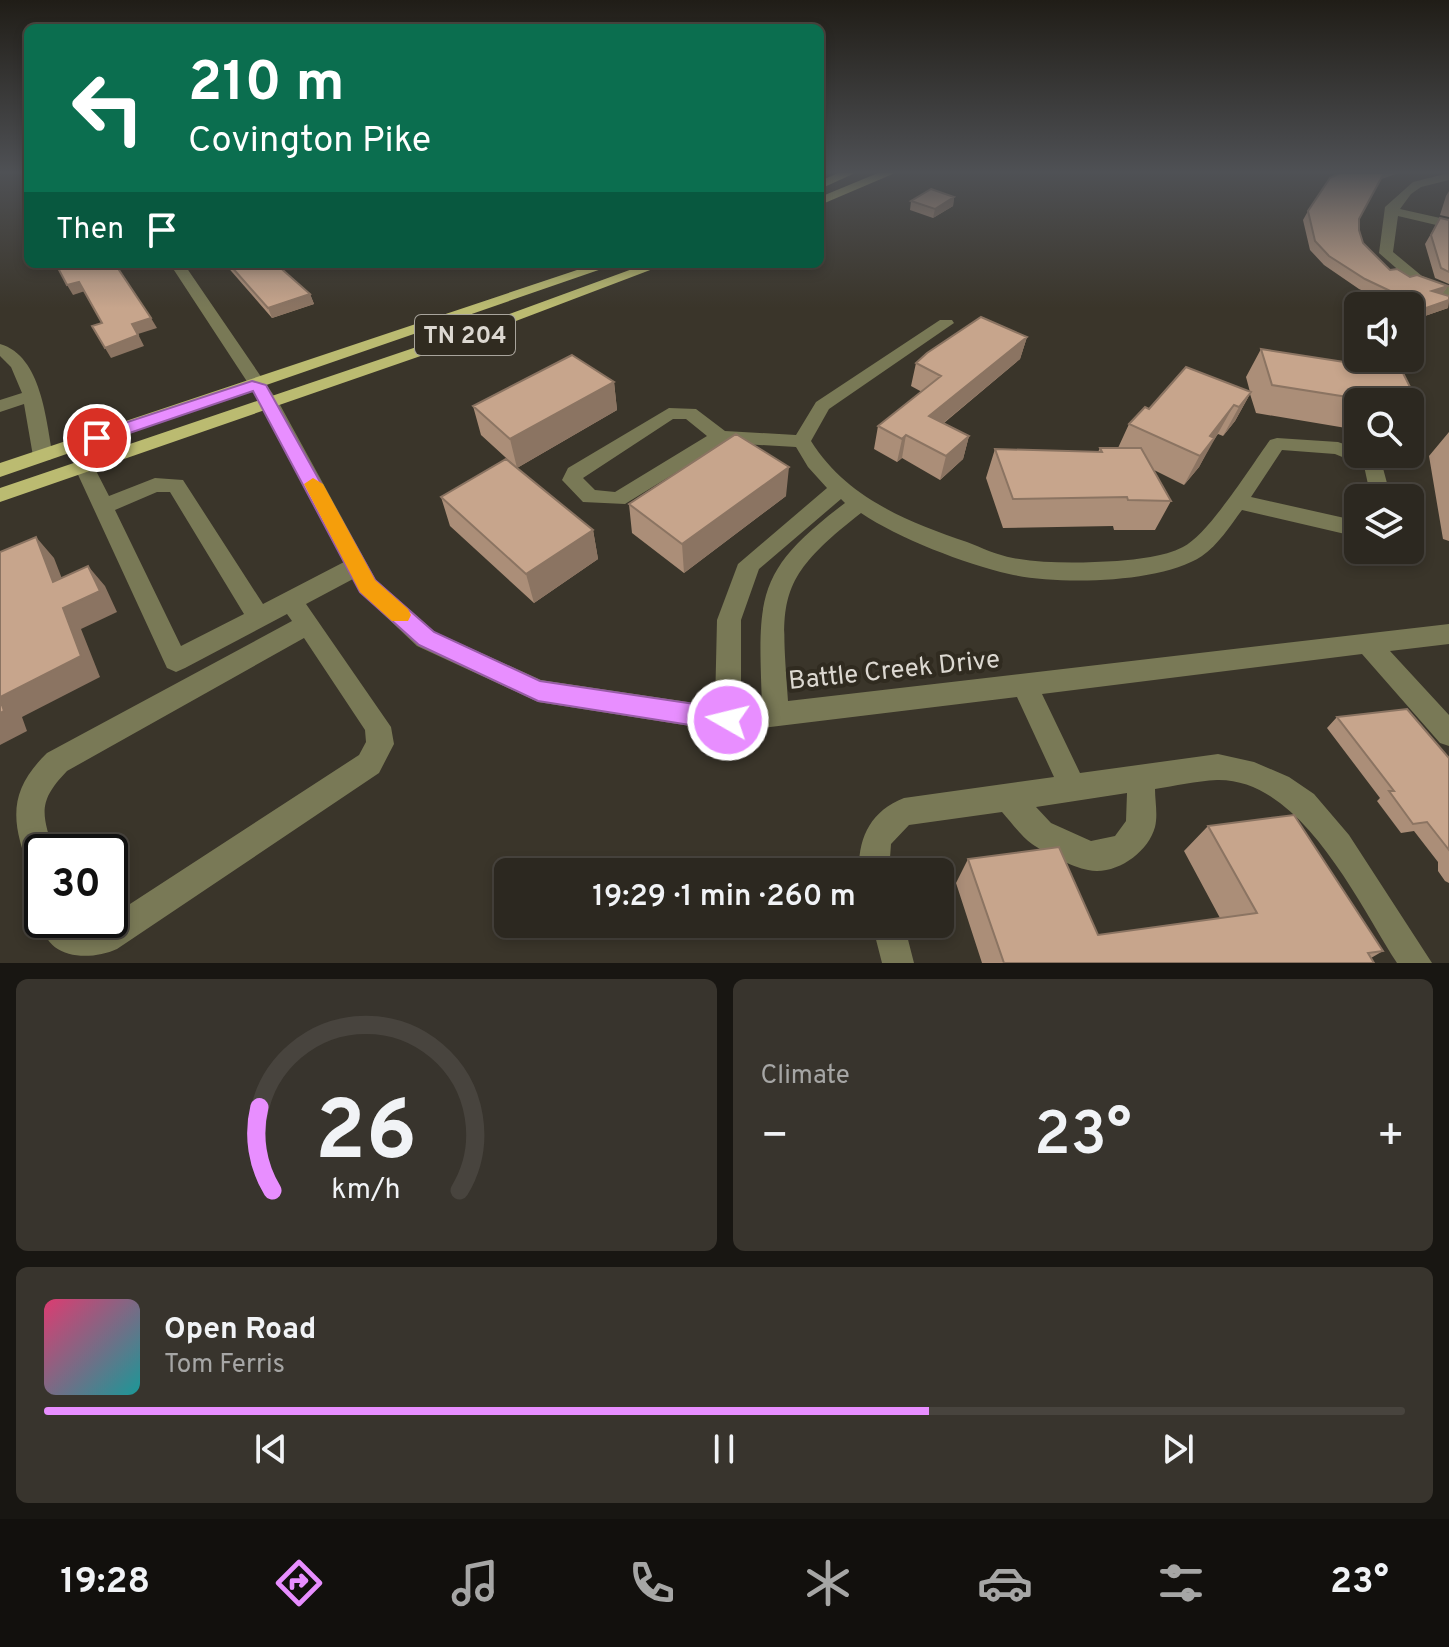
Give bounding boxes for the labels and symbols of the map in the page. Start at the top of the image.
road number: TN 204 [415,315,515,355]
pin [63,404,131,472]
street label: Battle Creek Drive [787,644,1002,699]
position arrow [686,678,770,762]
speed limit sign: 30 [24,834,128,938]

